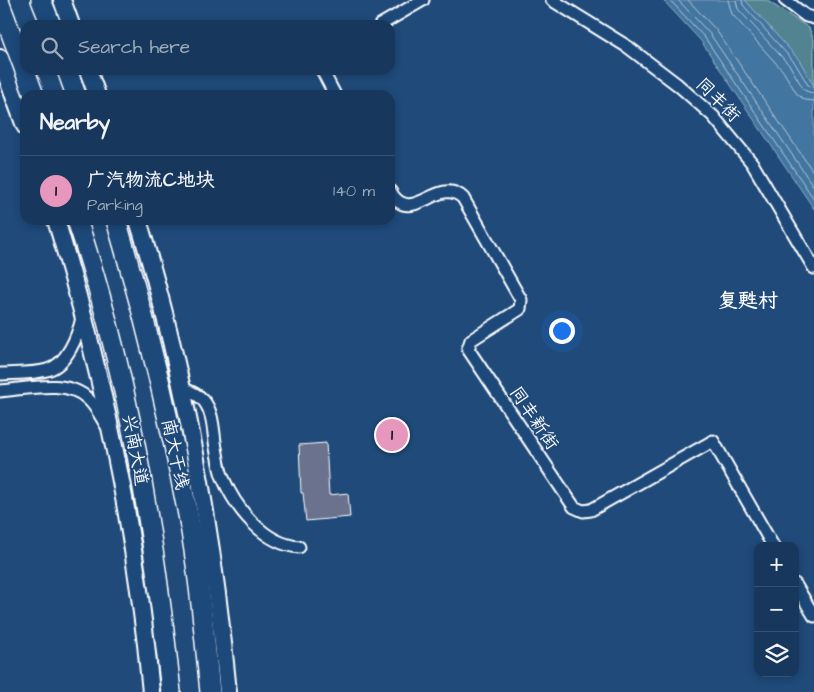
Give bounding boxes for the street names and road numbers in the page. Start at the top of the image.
street label: 同丰街 [690,72,746,128]
street label: 同丰新街 [504,381,564,455]
street label: 兴南大道 [116,412,154,488]
street label: 南大干线 [155,416,195,492]

